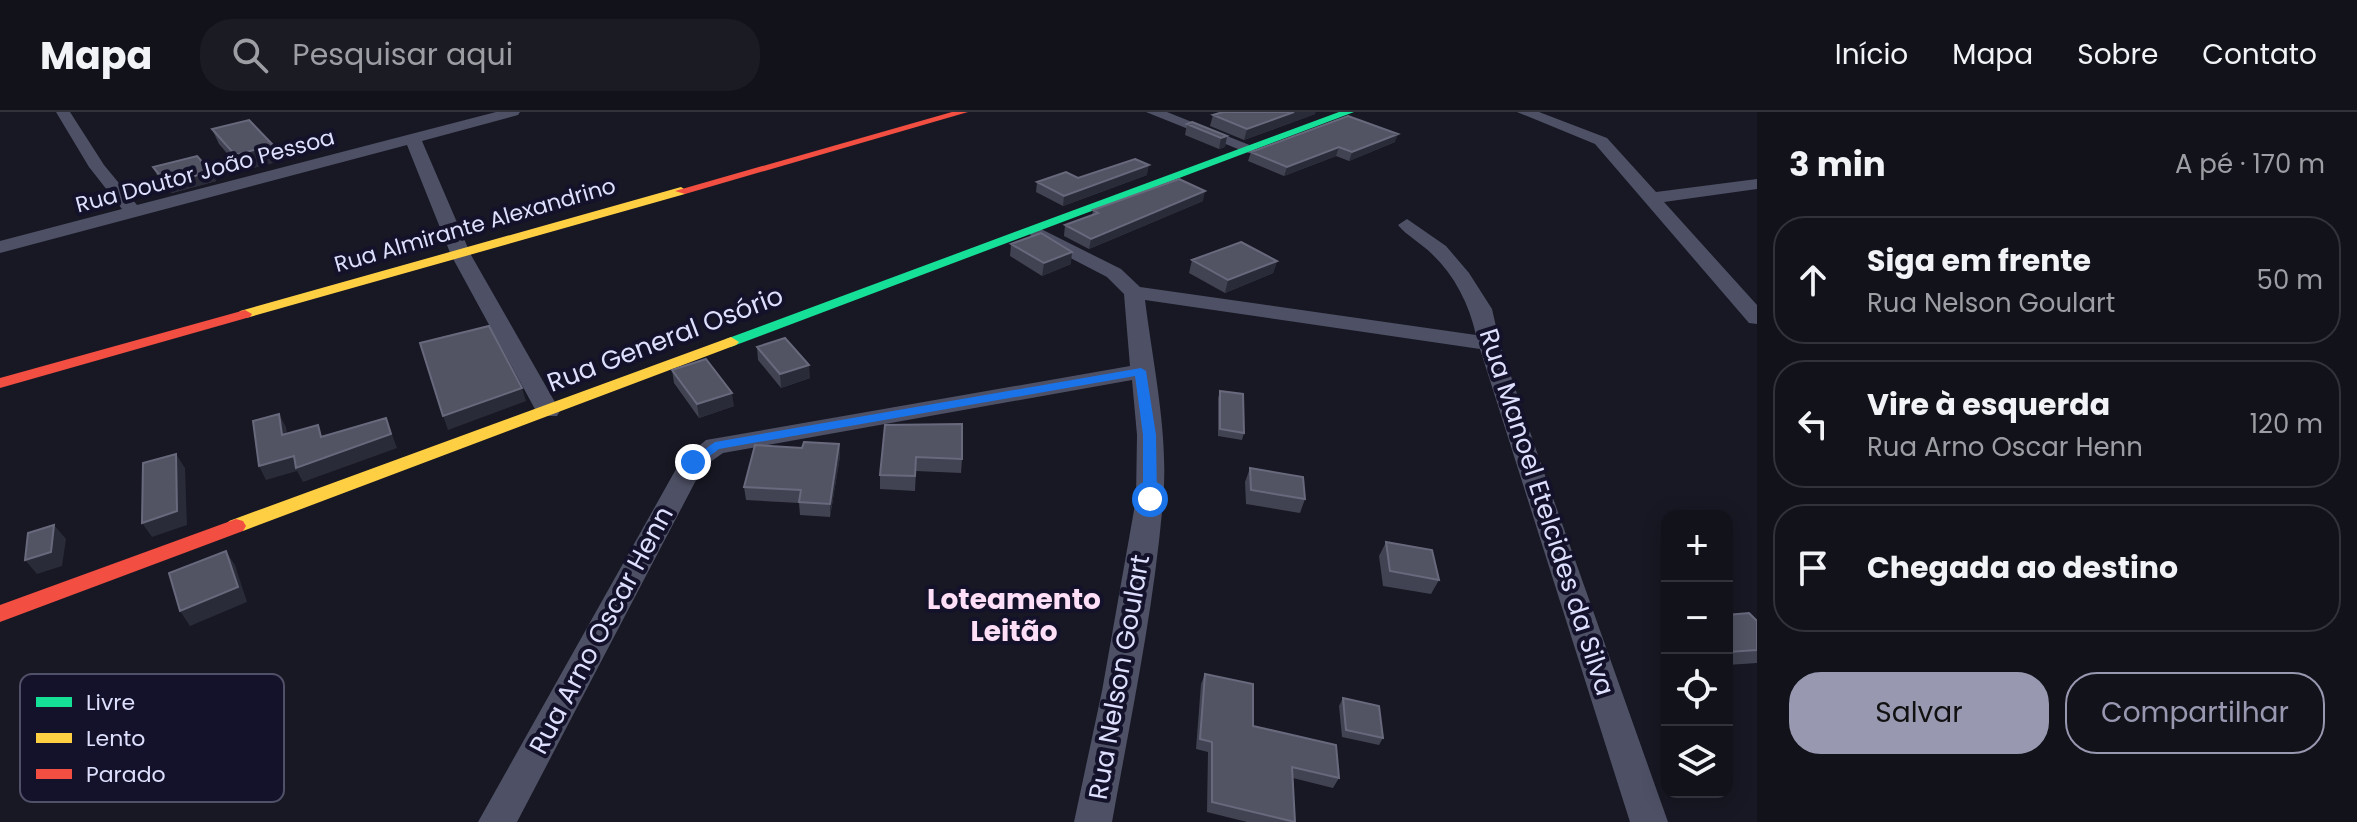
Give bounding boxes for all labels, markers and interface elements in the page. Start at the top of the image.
search box [200,19,760,91]
text: Mapa [40,29,152,82]
icon: search [228,33,272,77]
text: Pesquisar aqui [292,33,513,76]
text: Início [1835,35,1908,74]
text: Mapa [1952,35,2033,74]
text: Sobre [2077,35,2158,74]
text: Contato [2202,35,2317,74]
street label: Rua Doutor João Pessoa [72,121,338,221]
text: 3 min [1789,140,1886,188]
text: A pé · 170 m [2175,146,2325,182]
street label: Rua Almirante Alexandrino [331,170,619,280]
text: Siga em frente [1867,239,2091,282]
icon: ahead [1791,258,1835,302]
text: 50 m [2257,262,2323,298]
street label: Rua General Osório [542,277,788,401]
text: Rua Nelson Goulart [1867,285,2115,321]
street label: Rua Manoel Etelcides da Silva [1471,324,1623,700]
text: Vire à esquerda [1867,383,2110,426]
icon: left [1791,402,1835,446]
text: 120 m [2250,406,2323,442]
text: Rua Arno Oscar Henn [1867,429,2143,465]
route end [675,444,711,480]
route start [1132,481,1168,517]
street label: Rua Arno Oscar Henn [520,500,682,760]
map controls [1661,510,1733,798]
button: + [1661,510,1733,582]
icon: arrive [1791,546,1835,590]
text: Chegada ao destino [1867,546,2178,589]
street label: Rua Nelson Goulart [1080,552,1158,802]
district label: Loteamento Leitão [927,580,1101,651]
button: − [1661,582,1733,654]
button: locate [1661,654,1733,726]
button: Salvar [1789,672,2049,754]
button: Compartilhar [2065,672,2325,754]
legend [20,674,284,802]
text: Livre [86,687,135,718]
text: Lento [86,723,145,754]
button: layers [1661,726,1733,798]
text: Parado [86,759,166,790]

